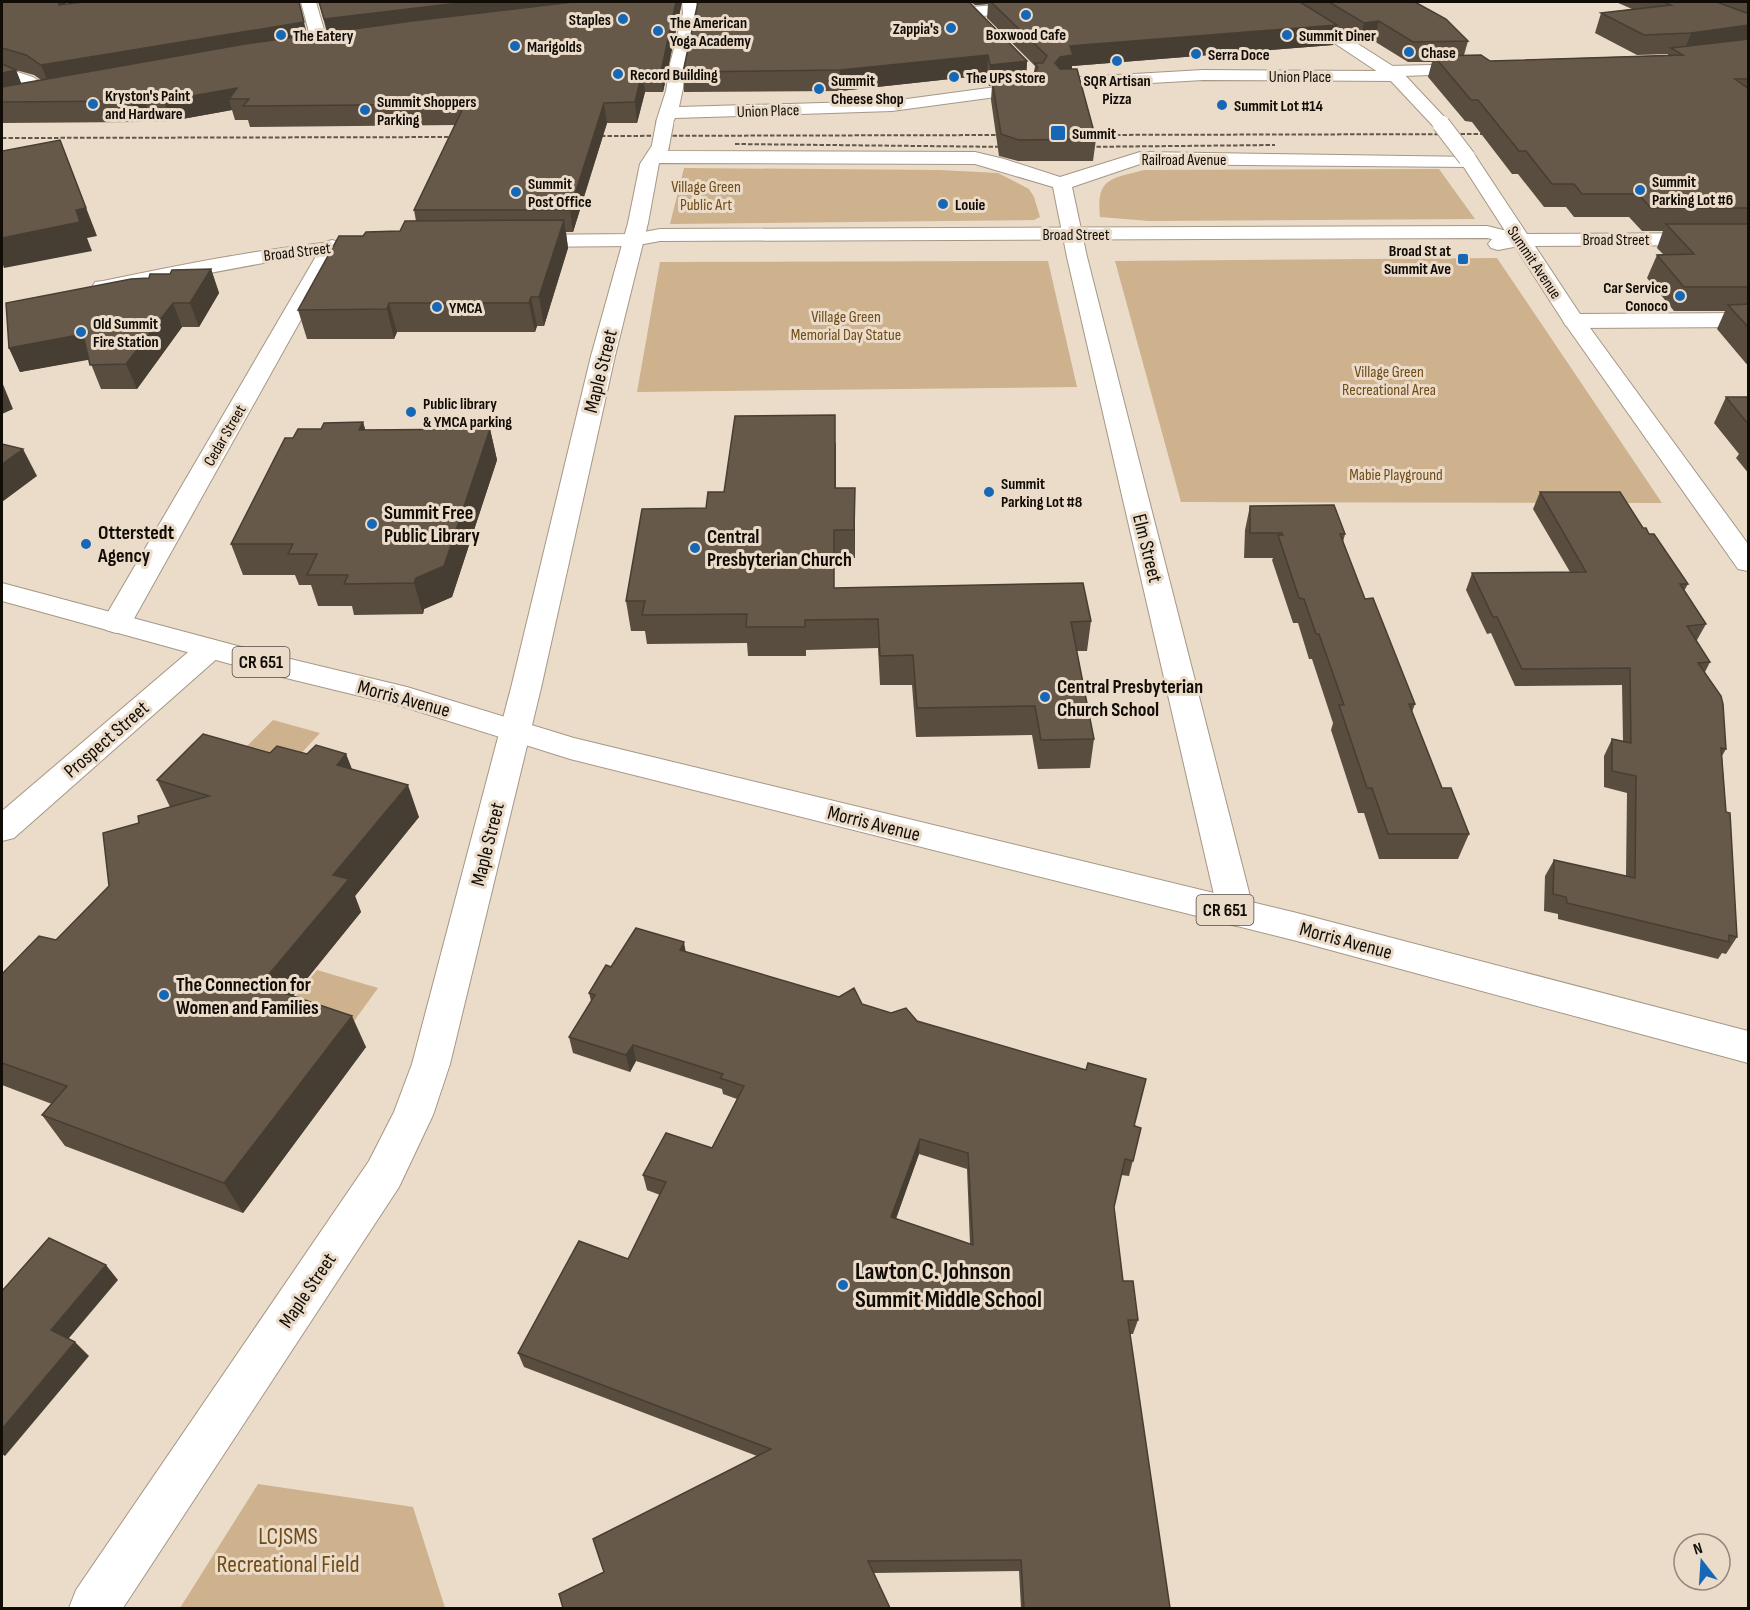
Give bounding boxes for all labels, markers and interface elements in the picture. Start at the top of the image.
marker: Boxwood Cafe [1019,8,1033,22]
place label: Staples [569,11,611,30]
marker: Staples [616,12,630,26]
place label: The American Yoga Academy [670,14,751,51]
place label: Zappia's [893,20,939,39]
marker: Zappia's [944,21,958,35]
marker: The American Yoga Academy [651,24,665,38]
place label: Boxwood Cafe [986,26,1066,45]
place label: The Eatery [293,27,354,46]
place label: Summit Diner [1299,27,1376,46]
marker: The Eatery [274,28,288,42]
marker: Summit Diner [1280,28,1294,42]
place label: Marigolds [527,38,582,57]
marker: Marigolds [508,39,522,53]
place label: Chase [1421,44,1456,63]
marker: Chase [1402,45,1416,59]
place label: Serra Doce [1208,46,1270,65]
marker: Serra Doce [1189,47,1203,61]
marker: SQR Artisan Pizza [1110,54,1124,68]
place label: Record Building [630,66,718,85]
marker: Record Building [611,67,625,81]
street label: Union Place [1269,68,1331,87]
place label: The UPS Store [966,69,1046,88]
marker: The UPS Store [947,70,961,84]
place label: Summit Cheese Shop [831,72,904,109]
place label: SQR Artisan Pizza [1083,72,1151,109]
marker: Summit Cheese Shop [812,82,826,96]
place label: Kryston's Paint and Hardware [105,87,190,124]
place label: Summit Shoppers Parking [377,93,476,130]
marker: Kryston's Paint and Hardware [86,97,100,111]
place label: Summit Lot #14 [1234,97,1324,116]
marker: Summit Lot #14 [1215,98,1229,112]
street label: Union Place [737,101,800,122]
marker: Summit Shoppers Parking [358,103,372,117]
marker: Summit [1049,124,1067,142]
place label: Summit [1072,125,1116,144]
street label: Railroad Avenue [1142,151,1226,170]
place label: Summit Parking Lot #6 [1652,173,1733,210]
place label: Summit Post Office [528,175,592,212]
park label: Village Green Public Art [671,178,741,215]
marker: Summit Parking Lot #6 [1633,183,1647,197]
marker: Summit Post Office [509,185,523,199]
place label: Louie [955,196,985,215]
marker: Louie [936,197,950,211]
street label: Summit Avenue [1503,223,1565,303]
street label: Broad Street [1042,226,1110,245]
street label: Broad Street [1582,231,1650,250]
street label: Broad Street [263,239,332,266]
place label: Broad St at Summit Ave [1384,242,1451,279]
marker: Broad St at Summit Ave [1456,252,1470,266]
place label: Car Service Conoco [1603,279,1668,316]
marker: Car Service Conoco [1673,289,1687,303]
place label: YMCA [449,299,483,318]
marker: YMCA [430,300,444,314]
park label: Village Green Memorial Day Statue [791,308,901,345]
place label: Old Summit Fire Station [93,315,159,352]
marker: Old Summit Fire Station [74,325,88,339]
street label: Maple Street [579,327,623,415]
park label: Village Green Recreational Area [1342,363,1436,400]
place label: Public library & YMCA parking [423,395,512,432]
street label: Cedar Street [200,402,251,470]
marker: Public library & YMCA parking [404,405,418,419]
park label: Mabie Playground [1349,466,1443,485]
place label: Summit Parking Lot #8 [1001,475,1083,512]
marker: Summit Parking Lot #8 [982,485,996,499]
place label: Summit Free Public Library [384,501,480,548]
street label: Elm Street [1127,511,1167,585]
marker: Summit Free Public Library [365,517,379,531]
place label: Otterstedt Agency [97,521,175,568]
place label: Central Presbyterian Church [707,525,852,572]
marker: Otterstedt Agency [79,537,93,551]
marker: Central Presbyterian Church [688,541,702,555]
road number: CR 651 [232,647,290,677]
street label: Morris Avenue [355,675,453,723]
place label: Central Presbyterian Church School [1057,675,1203,722]
marker: Central Presbyterian Church School [1038,690,1052,704]
street label: Prospect Street [59,696,154,783]
street label: Maple Street [466,800,510,888]
street label: Morris Avenue [825,801,923,847]
road number: CR 651 [1196,895,1254,925]
street label: Morris Avenue [1297,917,1395,965]
place label: The Connection for Women and Families [176,973,319,1020]
marker: The Connection for Women and Families [157,988,171,1002]
street label: Maple Street [274,1249,342,1333]
place label: Lawton C. Johnson Summit Middle School [855,1257,1042,1314]
marker: Lawton C. Johnson Summit Middle School [836,1278,850,1292]
park label: LCJSMS Recreational Field [217,1522,359,1579]
north arrow [1672,1532,1732,1592]
text: N [1691,1539,1705,1559]

